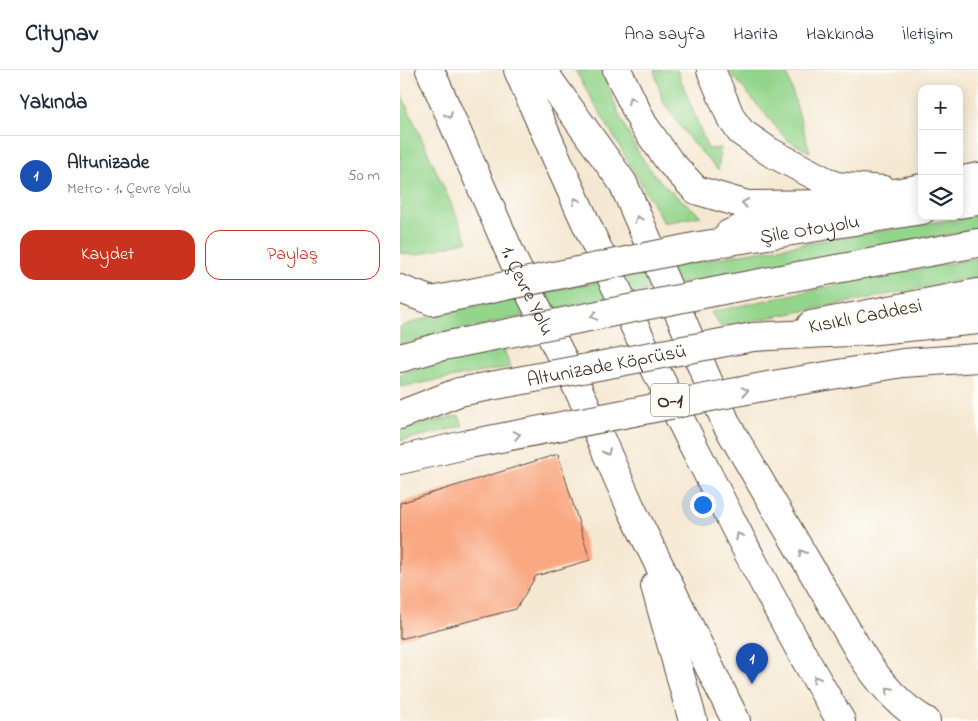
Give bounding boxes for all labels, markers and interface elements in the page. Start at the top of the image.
text: Citynav [25,17,98,52]
text: Ana sayfa [624,22,705,48]
text: Harita [733,22,778,48]
text: Hakkında [806,22,874,48]
text: İletişim [902,22,953,48]
map controls [918,85,963,220]
button: + [918,85,963,130]
text: Yakında [20,88,87,118]
one-way arrow [627,96,637,105]
one-way arrow [442,110,453,119]
button: − [918,130,963,175]
text: Altunizade [67,150,149,177]
text: 1 [33,164,39,188]
text: 50 m [348,164,380,188]
button: layers [918,175,963,220]
text: Metro · 1. Çevre Yolu [67,177,191,201]
one-way arrow [571,197,582,206]
one-way arrow [741,199,750,209]
street label: Şile Otoyolu [758,208,862,253]
one-way arrow [634,215,645,224]
button: Kaydet [20,230,195,280]
button: Paylaş [205,230,380,280]
street label: 1. Çevre Yolu [492,242,561,341]
street label: Kısıklı Caddesi [806,292,925,343]
one-way arrow [590,310,599,321]
street label: Altunizade Köprüsü [525,338,689,396]
road number: O-1 [651,384,689,416]
one-way arrow [741,386,750,396]
one-way arrow [512,430,521,440]
one-way arrow [600,447,611,456]
your location [690,492,716,518]
one-way arrow [735,532,745,541]
one-way arrow [799,550,809,559]
pin: 1 [736,643,768,684]
one-way arrow [812,675,822,684]
one-way arrow [886,687,895,696]

